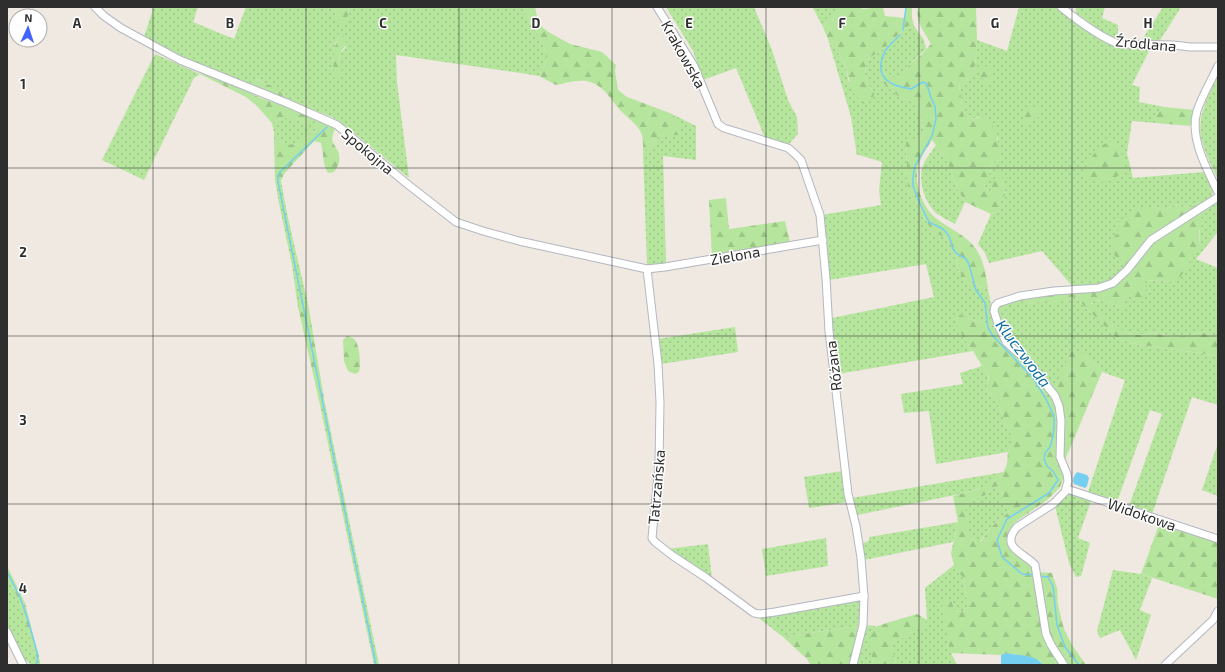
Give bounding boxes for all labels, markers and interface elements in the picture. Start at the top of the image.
north arrow [8,8,48,48]
text: N [24,11,33,24]
text: A [73,15,82,31]
text: B [226,15,234,31]
text: C [379,15,387,31]
text: D [532,15,541,31]
text: E [685,15,693,31]
text: F [838,15,846,31]
text: G [991,15,999,31]
text: H [1144,15,1153,31]
street label: Krakowska [658,17,710,91]
street label: Źródlana [1115,31,1177,55]
text: 1 [20,76,26,92]
street label: Spokojna [338,124,398,179]
street label: Zielona [709,242,761,268]
text: 2 [19,244,27,260]
water label: Kluczwoda [992,315,1056,391]
street label: Różana [821,340,845,392]
text: 3 [19,412,27,428]
street label: Tatrzańska [644,449,668,525]
street label: Widokowa [1105,494,1179,534]
text: 4 [19,580,27,596]

